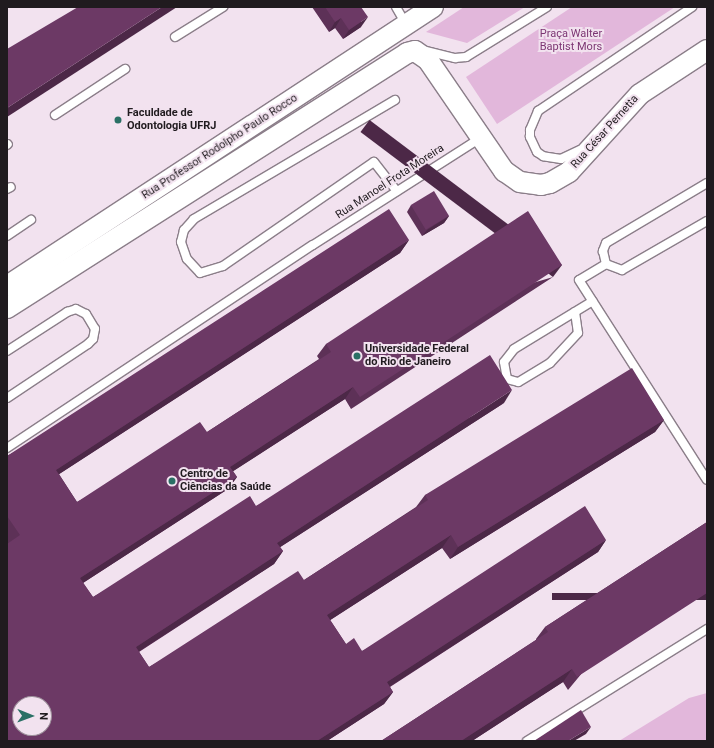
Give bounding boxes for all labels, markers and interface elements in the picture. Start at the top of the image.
park label: Praça Walter Baptist Mors [540,28,602,54]
street label: Rua Professor Rodolpho Paulo Rocco [140,92,300,202]
street label: Rua César Pernetta [569,93,641,171]
place label: Faculdade de Odontologia UFRJ [127,107,216,133]
marker: Faculdade de Odontologia UFRJ [112,114,124,126]
street label: Rua Manoel Frota Moreira [333,142,447,222]
place label: Universidade Federal do Rio de Janeiro [365,343,469,369]
marker: Universidade Federal do Rio de Janeiro [352,351,362,361]
place label: Centro de Ciências da Saúde [180,468,271,494]
marker: Centro de Ciências da Saúde [167,476,177,486]
north arrow [12,696,52,736]
text: N [37,712,50,720]

